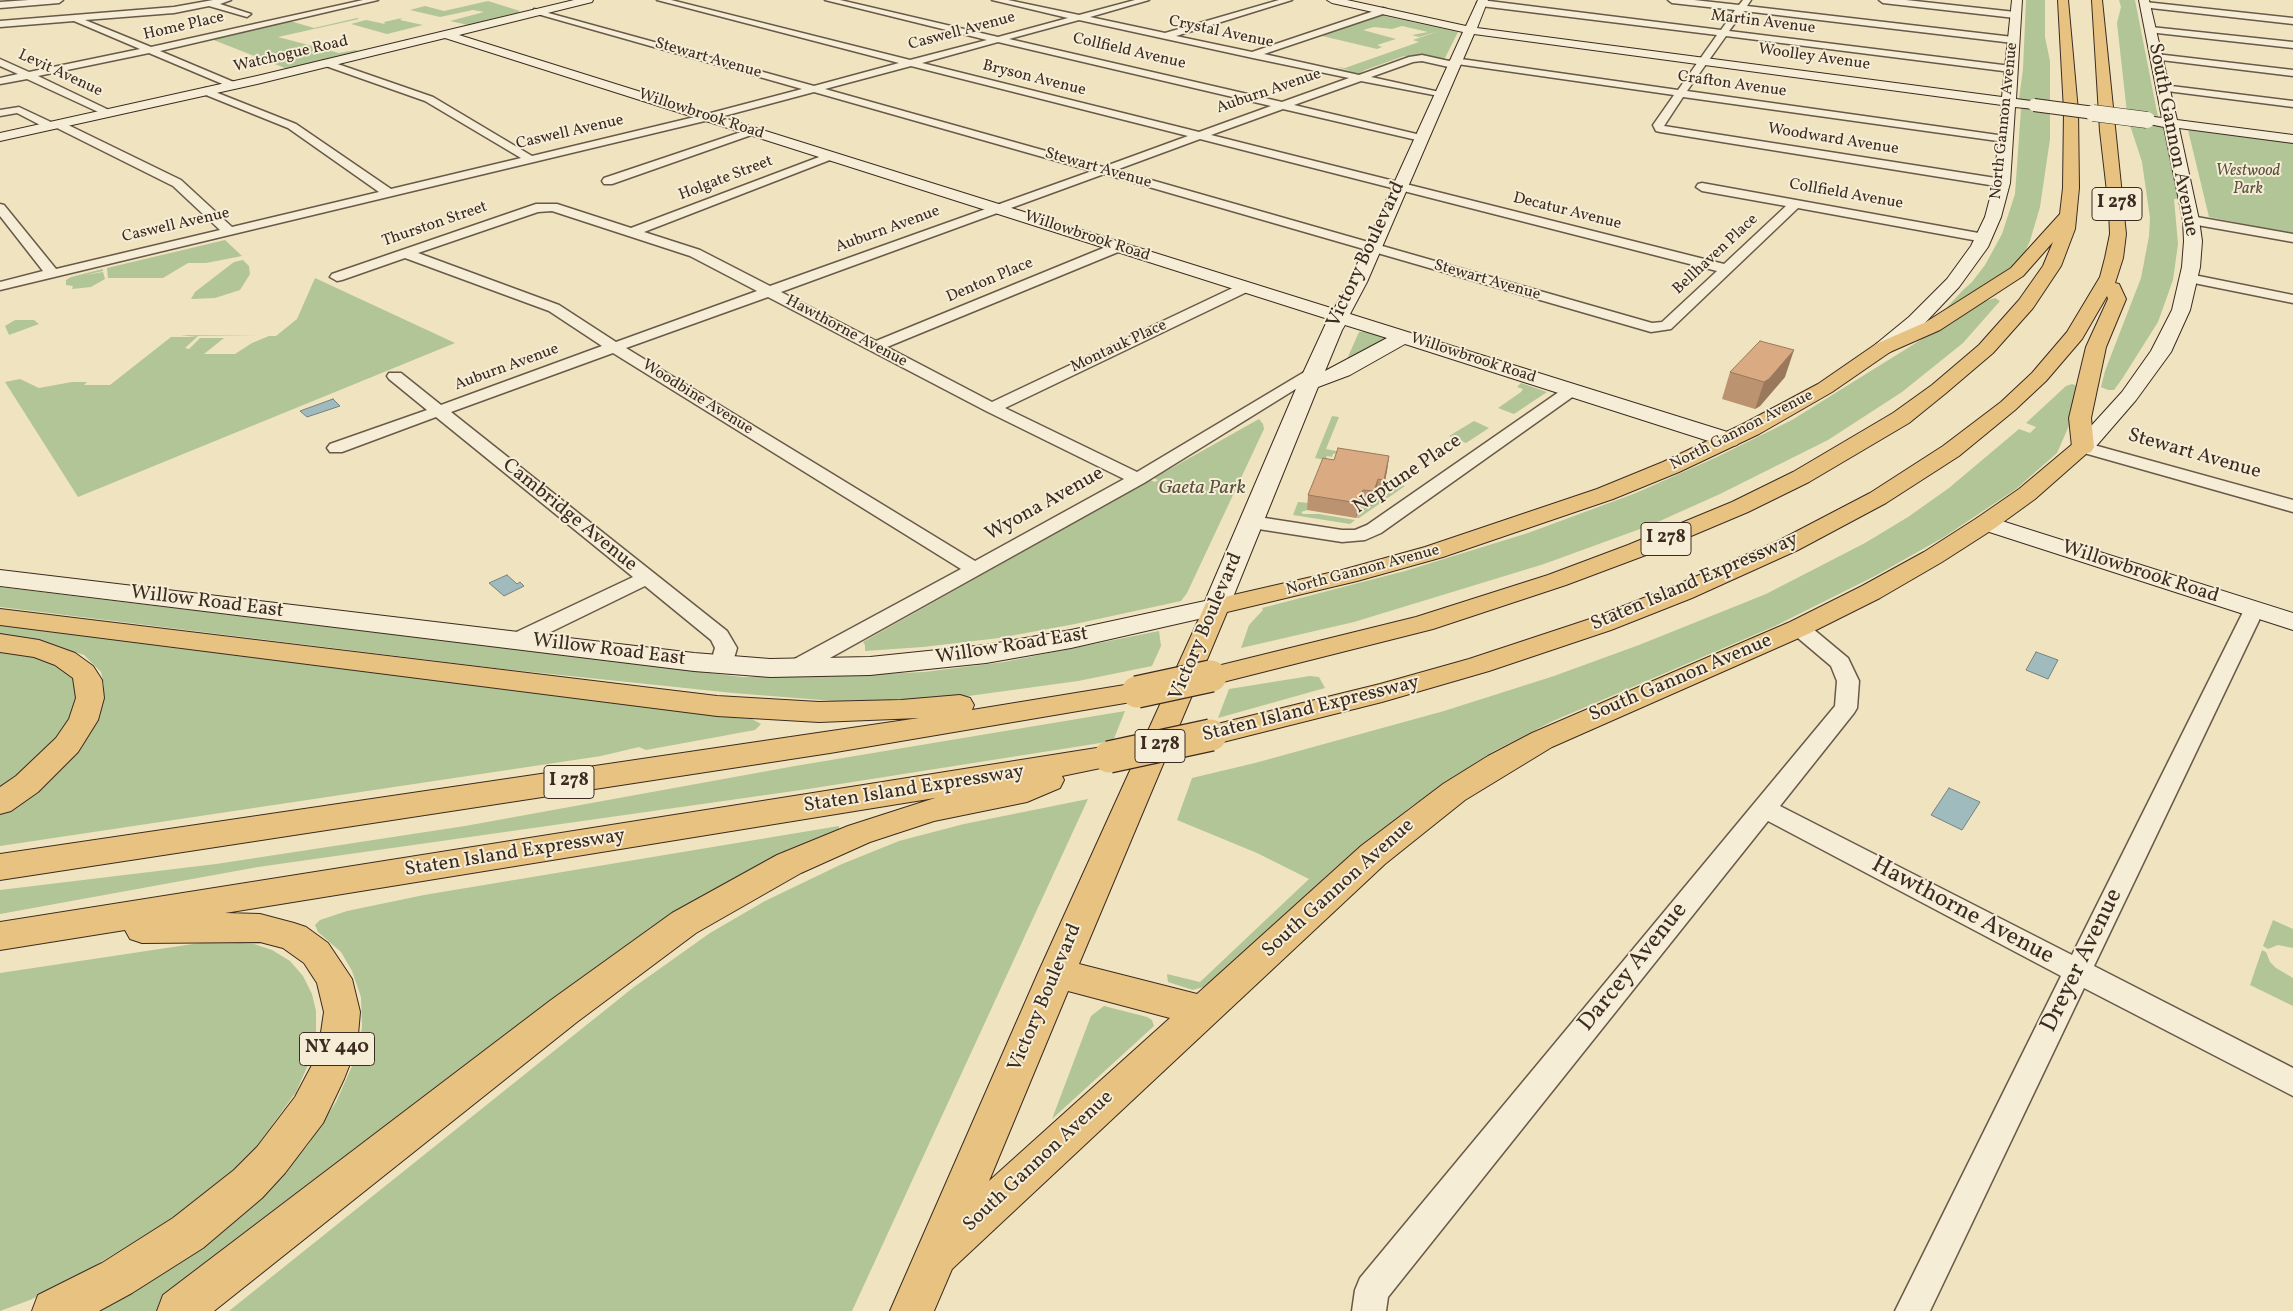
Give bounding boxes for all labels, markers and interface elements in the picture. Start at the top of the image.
street label: Martin Avenue [1710,7,1816,39]
street label: Home Place [142,8,226,46]
street label: Caswell Avenue [906,9,1018,55]
street label: Crystal Avenue [1167,13,1275,53]
street label: Collfield Avenue [1071,30,1187,74]
street label: Watchogue Road [232,32,350,78]
street label: Stewart Avenue [653,35,763,83]
street label: Woolley Avenue [1757,41,1871,75]
street label: South Gannon Avenue [2141,41,2203,239]
street label: North Gannon Avenue [1987,42,2023,200]
street label: Levit Avenue [15,46,105,102]
street label: Bryson Avenue [980,57,1088,101]
street label: Auburn Avenue [1214,65,1324,119]
street label: Crafton Avenue [1676,68,1788,102]
street label: Willowbrook Road [636,86,766,144]
street label: Caswell Avenue [514,111,626,155]
street label: Woodward Avenue [1766,120,1900,160]
street label: Stewart Avenue [1043,145,1153,193]
street label: Holgate Street [676,152,776,206]
park label: Westwood Park [2216,162,2280,200]
street label: Collfield Avenue [1788,176,1904,214]
street label: Victory Boulevard [1323,178,1411,332]
road number: I 278 [2092,188,2142,220]
street label: Decatur Avenue [1511,189,1623,235]
street label: Thurston Street [380,198,490,252]
street label: Auburn Avenue [833,202,943,258]
street label: Caswell Avenue [120,204,232,248]
street label: Willowbrook Road [1022,208,1152,266]
street label: Bellhaven Place [1669,211,1763,299]
street label: Denton Place [944,254,1036,308]
street label: Stewart Avenue [1432,257,1542,305]
street label: Hawthorne Avenue [782,292,910,372]
street label: Montauk Place [1068,316,1170,378]
street label: Willowbrook Road [1408,330,1538,388]
street label: Auburn Avenue [452,340,562,396]
street label: Woodbine Avenue [638,356,756,440]
street label: North Gannon Avenue [1667,387,1817,475]
street label: Stewart Avenue [2125,425,2263,485]
street label: Neptune Place [1349,430,1467,520]
street label: Cambridge Avenue [497,454,641,578]
street label: Wyona Avenue [982,463,1108,547]
park label: Gaeta Park [1158,477,1246,501]
road number: I 278 [1641,522,1691,556]
street label: Staten Island Expressway [1588,528,1802,638]
street label: Willowbrook Road [2058,536,2222,610]
street label: North Gannon Avenue [1284,541,1442,601]
street label: Victory Boulevard [1165,550,1249,704]
street label: Willow Road East [129,582,285,624]
street label: Willow Road East [934,623,1090,671]
street label: Willow Road East [531,630,687,672]
street label: South Gannon Avenue [1586,630,1776,728]
street label: Staten Island Expressway [1200,671,1422,749]
road number: I 278 [1135,729,1185,762]
street label: Staten Island Expressway [802,761,1026,819]
road number: I 278 [544,766,594,799]
street label: South Gannon Avenue [1258,814,1420,964]
street label: Staten Island Expressway [403,825,627,883]
street label: Hawthorne Avenue [1866,852,2058,972]
street label: Dreyer Avenue [2036,884,2130,1038]
street label: Darcey Avenue [1573,898,1695,1038]
street label: Victory Boulevard [1004,921,1088,1075]
road number: NY 440 [300,1032,374,1066]
street label: South Gannon Avenue [959,1086,1119,1238]

